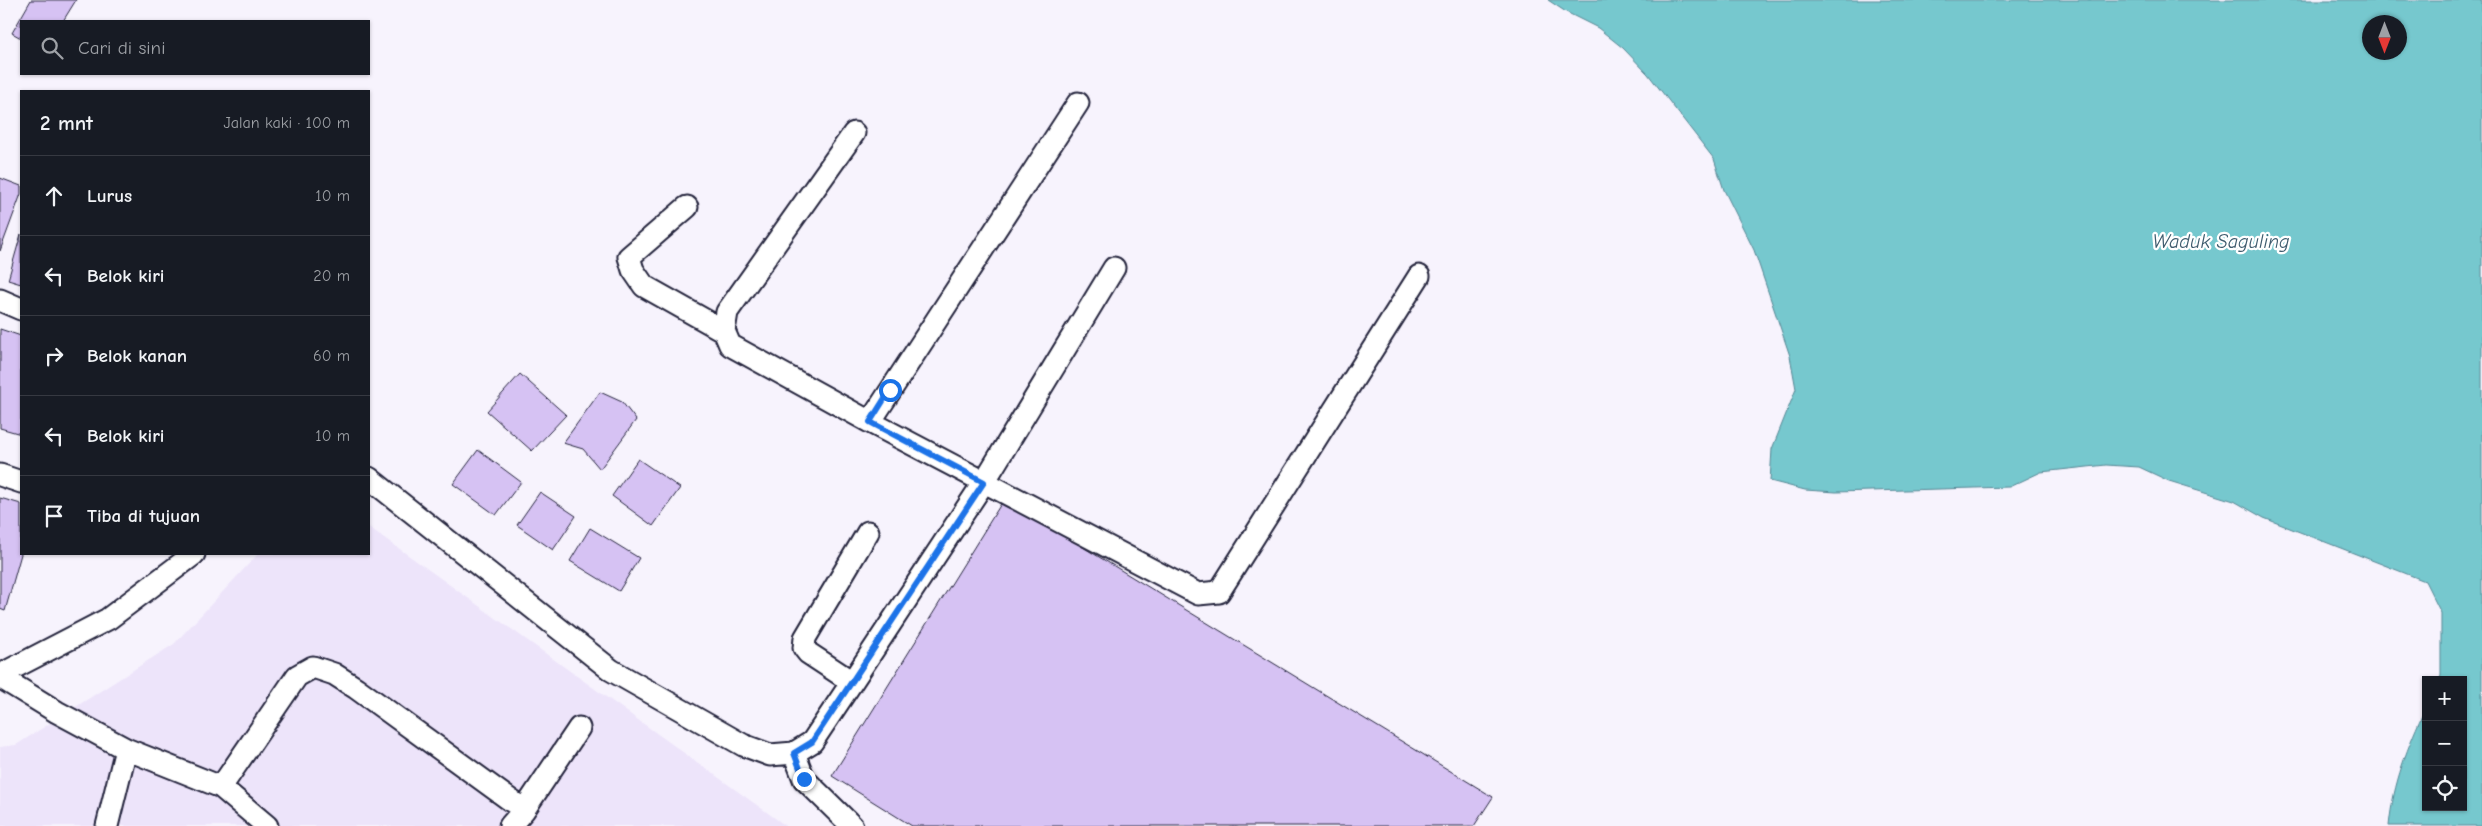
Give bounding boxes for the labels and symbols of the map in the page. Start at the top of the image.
north arrow [2362,15,2407,60]
water label: Waduk Saguling [2153,230,2290,253]
route start [879,379,902,402]
route end [793,768,816,791]

